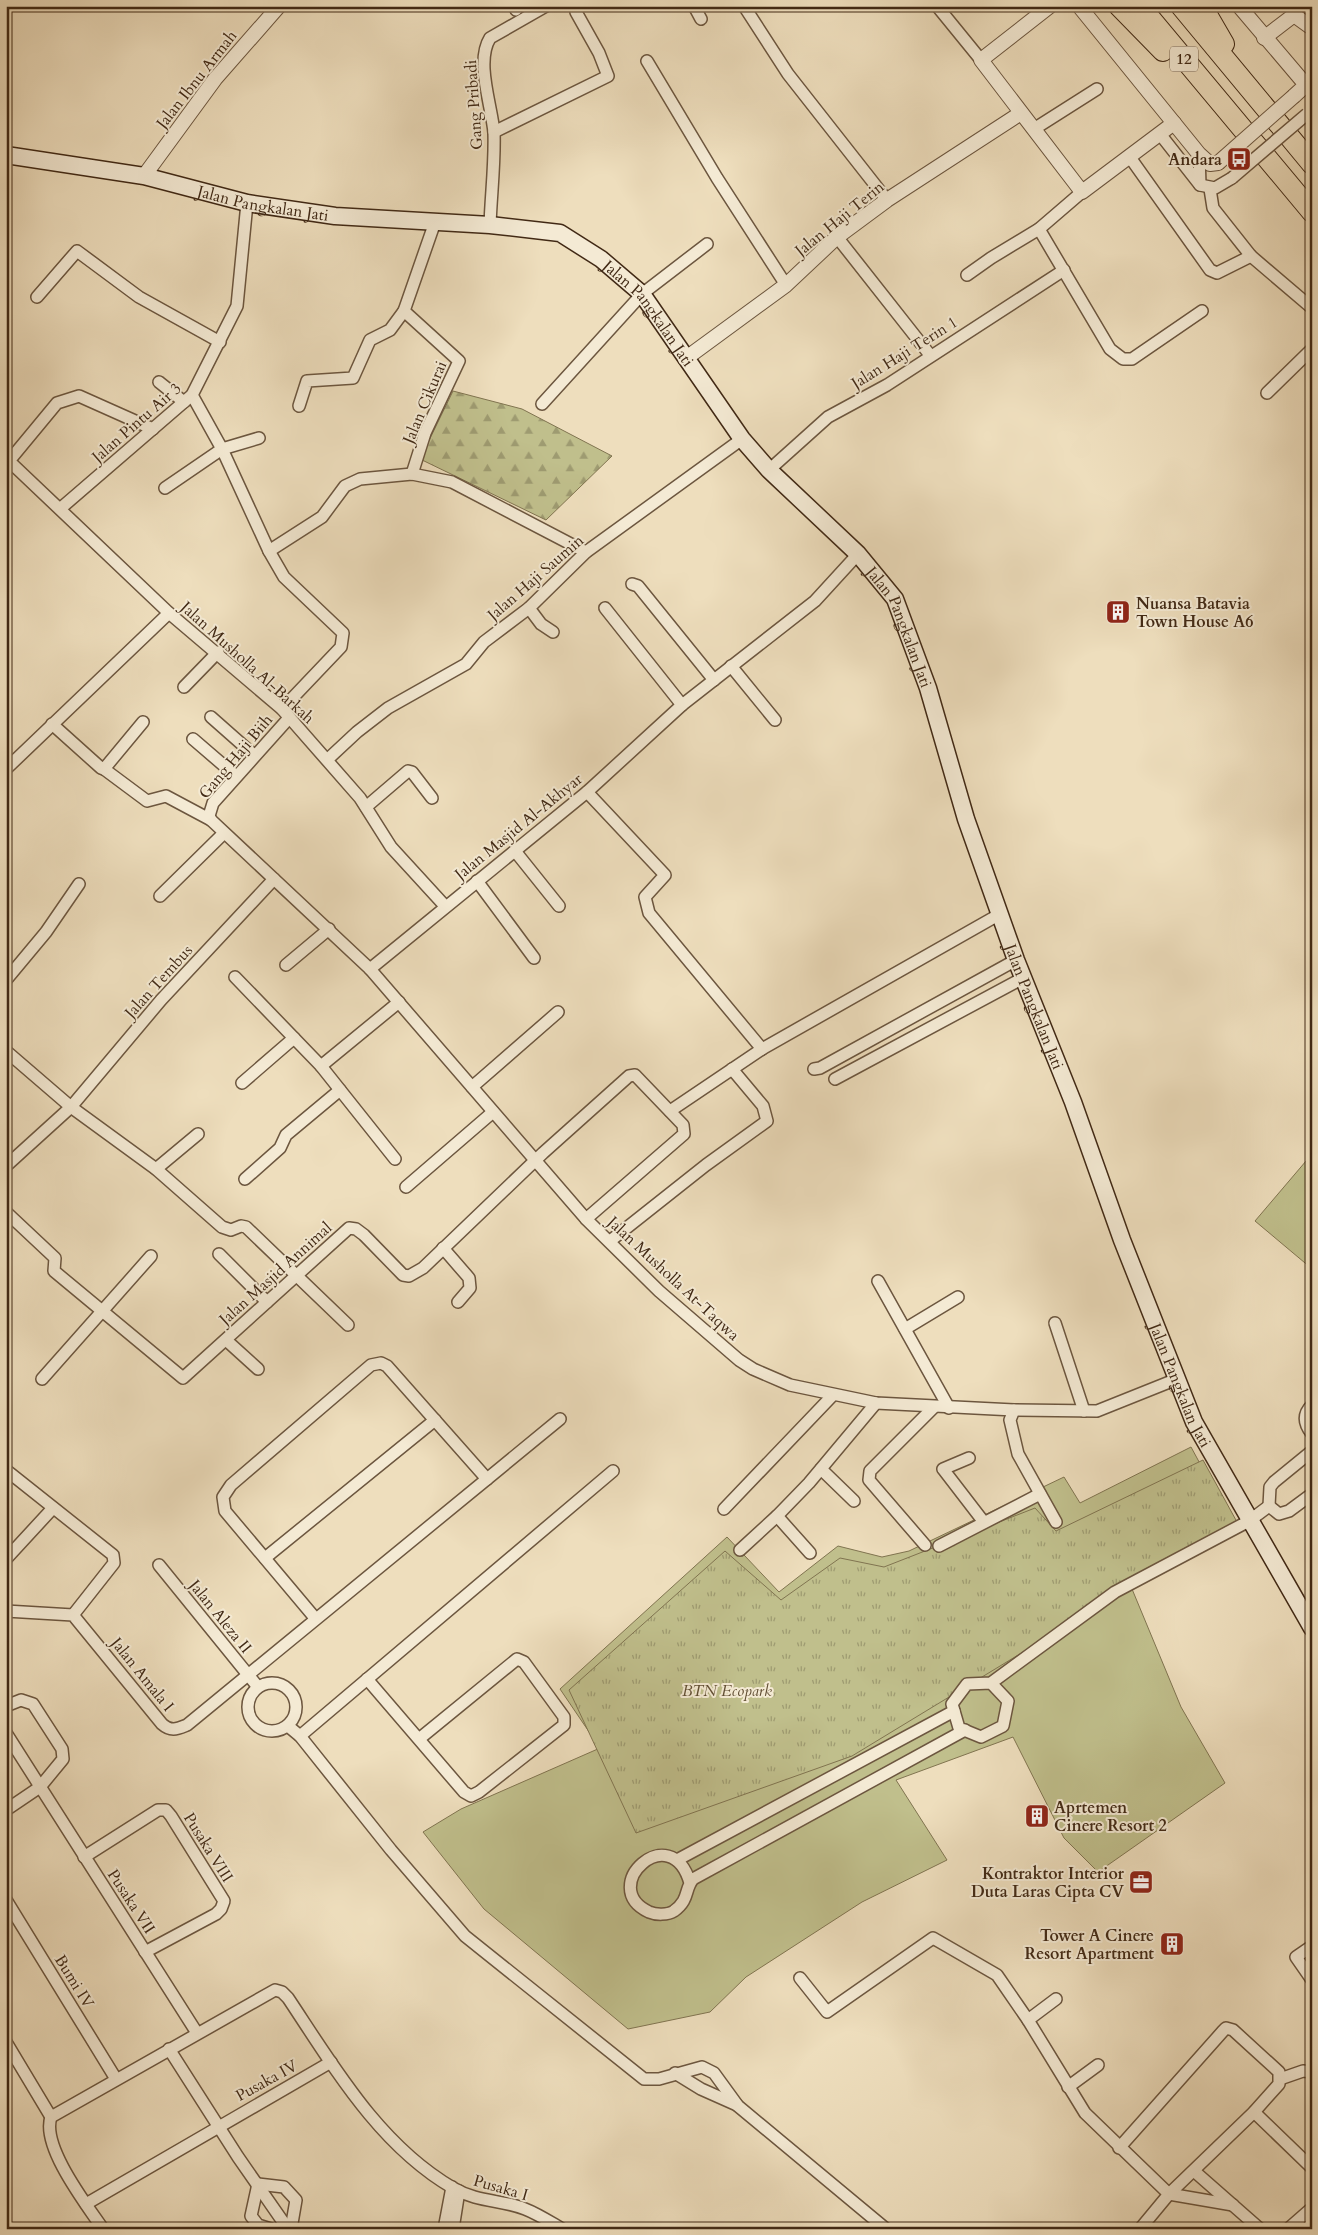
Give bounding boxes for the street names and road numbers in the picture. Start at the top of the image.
street label: Jalan Ibnu Armah [150,26,242,135]
road number: 12 [1170,46,1198,72]
street label: Gang Pribadi [460,59,488,151]
street label: Jalan Haji Terin [789,176,889,263]
street label: Jalan Pangkalan Jati [193,180,330,227]
street label: Jalan Pangkalan Jati [596,254,699,371]
street label: Jalan Haji Terin 1 [846,311,962,395]
street label: Jalan Cikurai [397,357,452,449]
street label: Jalan Pintu Air 3 [86,378,186,469]
street label: Jalan Haji Saumin [481,530,589,627]
street label: Jalan Pangkalan Jati [859,561,937,691]
street label: Jalan Musholla Al-Barkah [174,595,319,729]
street label: Gang Haji Biih [194,709,278,804]
street label: Jalan Masjid Al-Akhyar [449,768,587,886]
street label: Jalan Pangkalan Jati [999,939,1069,1073]
street label: Jalan Tembus [118,940,198,1025]
street label: Jalan Musholla At-Taqwa [601,1210,744,1346]
street label: Jalan Masjid Annimal [213,1217,337,1332]
street label: Jalan Pangkalan Jati [1143,1318,1216,1452]
street label: Jalan Aleza II [183,1574,257,1658]
street label: Jalan Amala I [104,1631,179,1716]
street label: Pusaka VIII [178,1808,238,1887]
street label: Pusaka VII [102,1865,160,1938]
street label: Bumi IV [49,1951,99,2013]
street label: Pusaka IV [232,2055,302,2107]
street label: Pusaka I [471,2170,531,2206]

